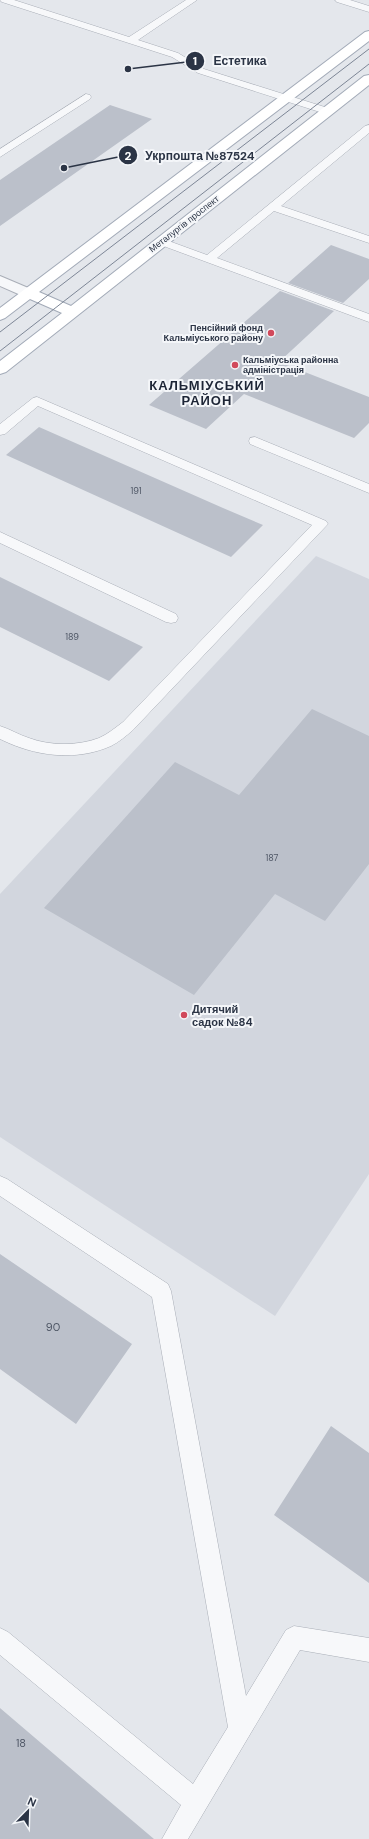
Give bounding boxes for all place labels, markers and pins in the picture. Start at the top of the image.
callout: Естетика [185,49,274,73]
callout: Укрпошта №87524 [118,143,263,167]
place label: Пенсійний фонд Кальміуського району [164,322,263,344]
marker: Пенсійний фонд Кальміуського району [266,328,276,338]
place label: Кальміуська районна адміністрація [243,354,339,376]
marker: Кальміуська районна адміністрація [230,360,240,370]
place label: Дитячий садок №84 [192,1002,253,1029]
marker: Дитячий садок №84 [179,1010,189,1020]

